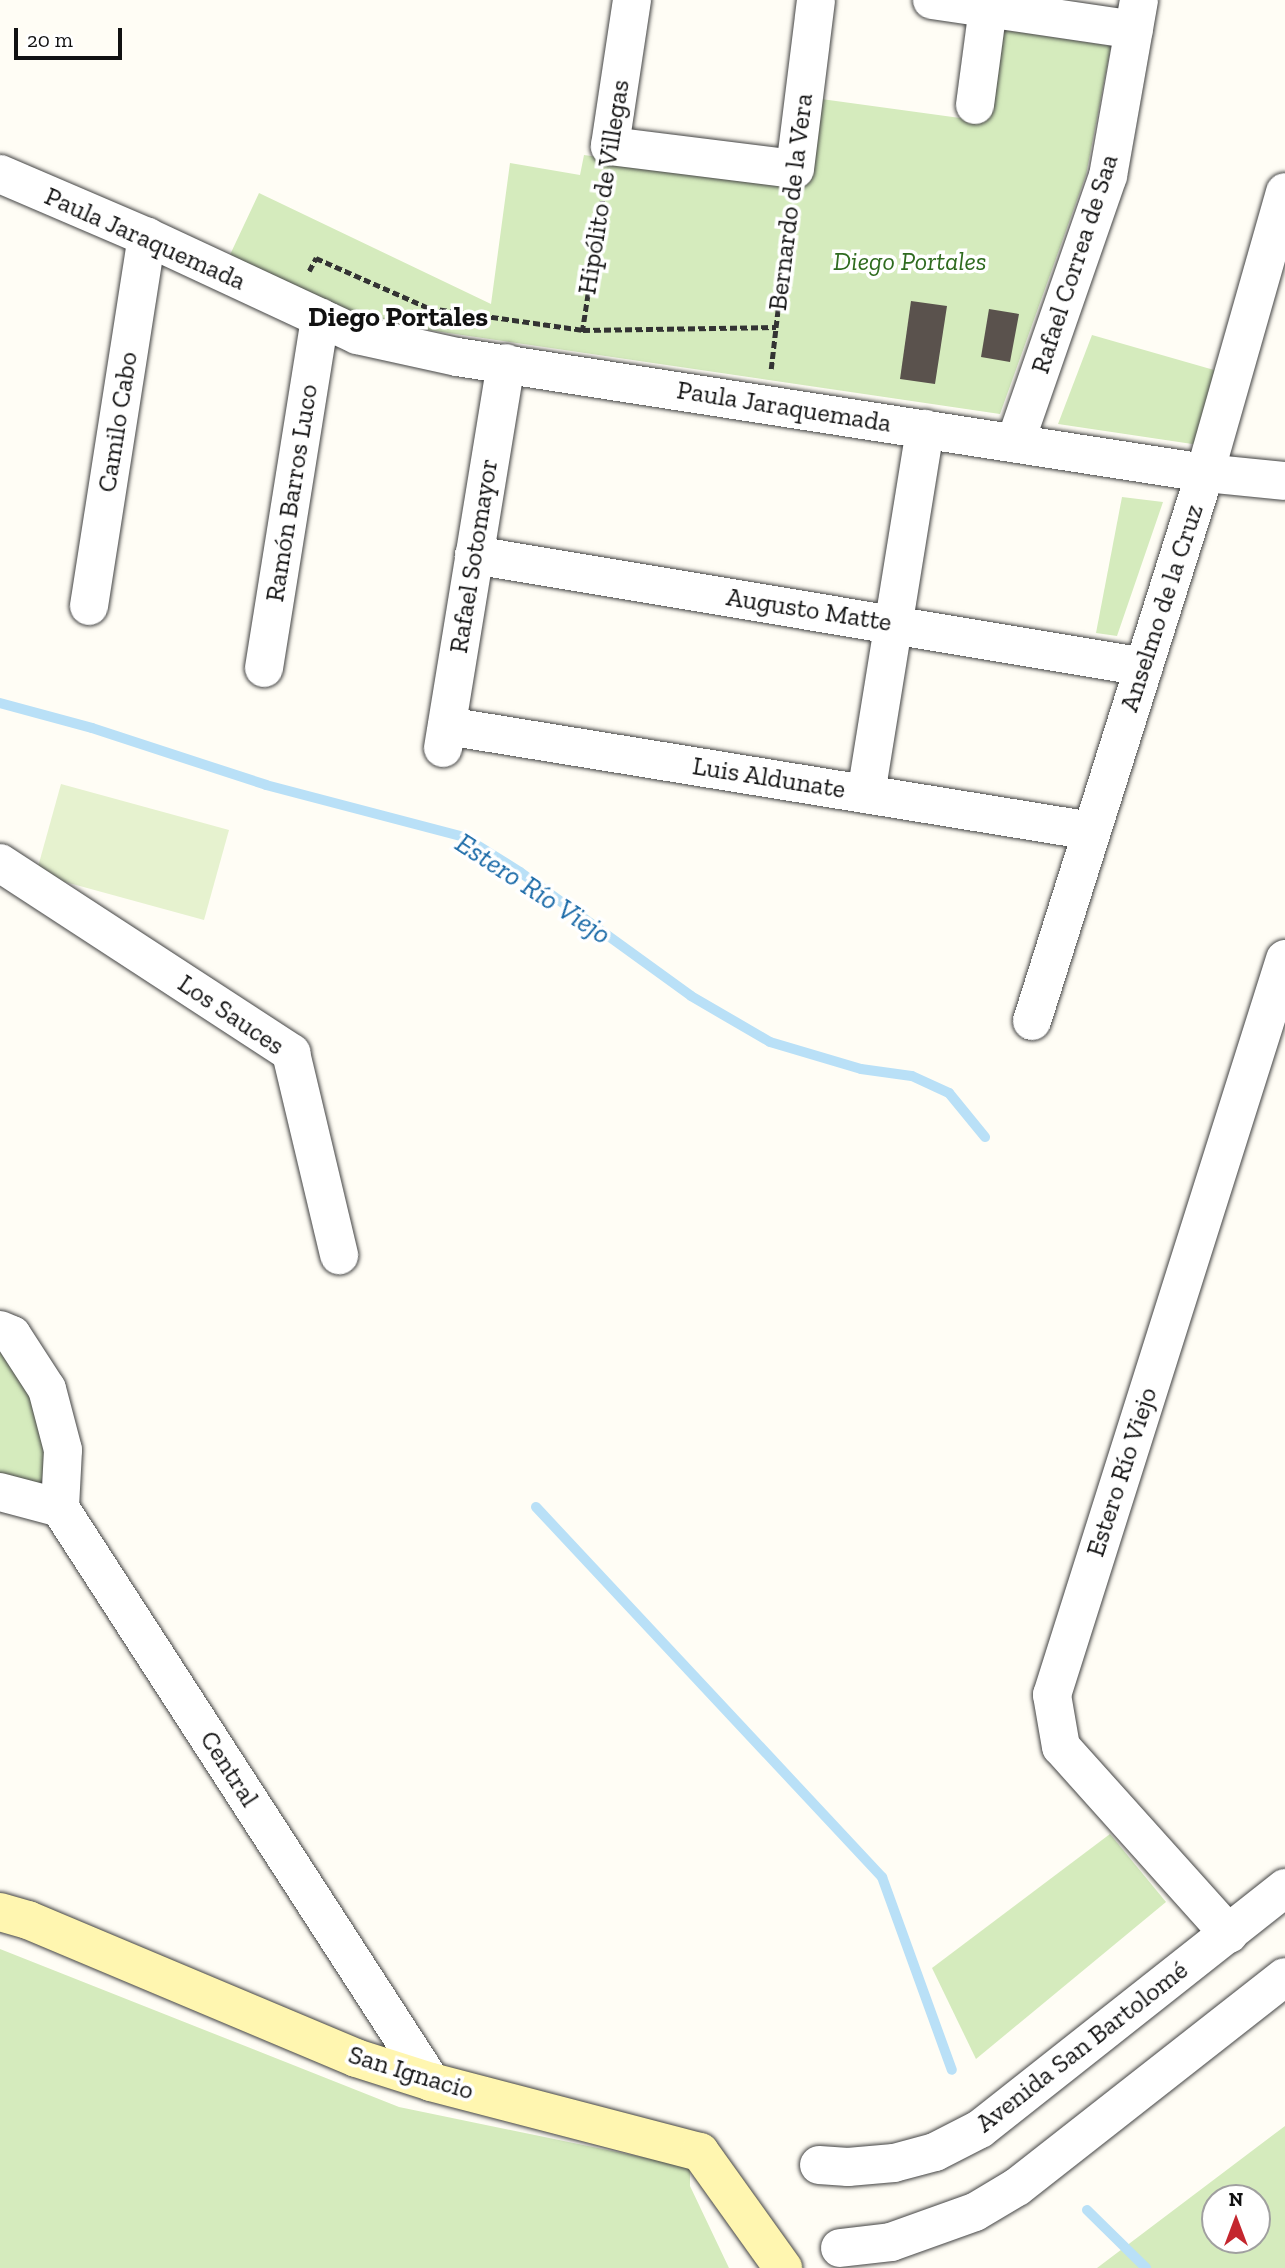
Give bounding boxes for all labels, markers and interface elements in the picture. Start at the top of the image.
scale bar [18,14,126,58]
text: 20 m [27,27,73,52]
street label: Hipólito de Villegas [572,77,636,297]
street label: Bernardo de la Vera [762,91,820,313]
street label: Rafael Correa de Saa [1025,151,1125,377]
street label: Paula Jaraquemada [40,181,250,297]
park label: Diego Portales [833,246,987,278]
district label: Diego Portales [308,300,488,334]
street label: Camilo Cabo [92,350,144,494]
street label: Paula Jaraquemada [674,375,894,439]
street label: Ramón Barros Luco [259,382,325,604]
street label: Rafael Sotomayor [443,457,505,655]
street label: Anselmo de la Cruz [1114,500,1210,716]
street label: Augusto Matte [724,582,894,638]
street label: Luis Aldunate [690,750,848,806]
water label: Estero Río Viejo [449,826,617,952]
street label: Los Sauces [172,968,290,1062]
street label: Estero Río Viejo [1080,1383,1164,1561]
street label: Central [193,1725,265,1813]
street label: Avenida San Bartolomé [970,1955,1194,2139]
street label: San Ignacio [345,2039,477,2107]
north arrow [1201,2184,1271,2254]
text: N [1229,2188,1243,2211]

